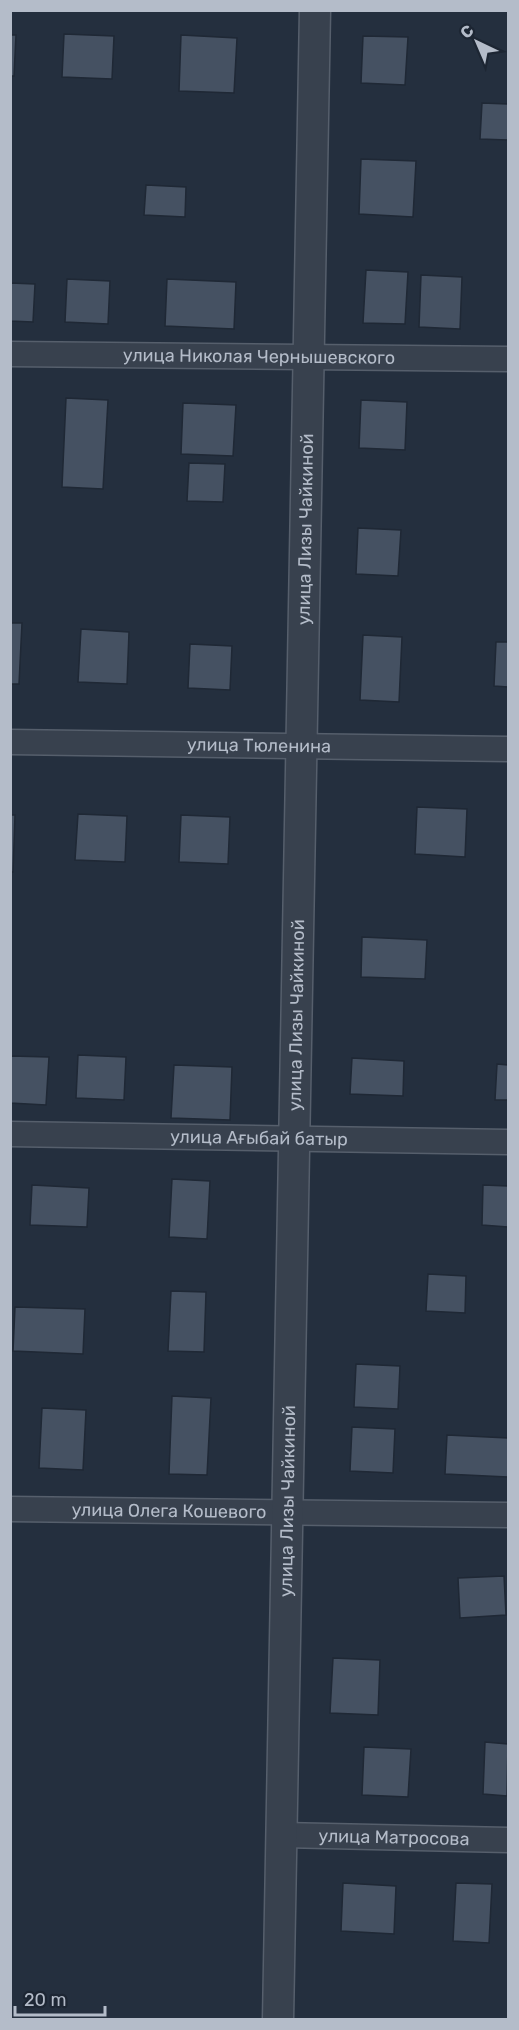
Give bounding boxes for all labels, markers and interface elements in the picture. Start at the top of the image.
north arrow [447,12,507,72]
text: С [456,21,478,42]
street label: улица Николая Чернышевского [123,344,395,369]
street label: улица Лизы Чайкиной [293,433,318,625]
street label: улица Тюленина [187,733,331,758]
street label: улица Лизы Чайкиной [284,919,309,1111]
street label: улица Ағыбай батыр [170,1126,348,1150]
street label: улица Лизы Чайкиной [275,1405,300,1597]
street label: улица Олега Кошевого [71,1499,267,1523]
street label: улица Матросова [318,1825,470,1850]
scale bar [15,1979,105,2017]
text: 20 m [24,1989,66,2011]

